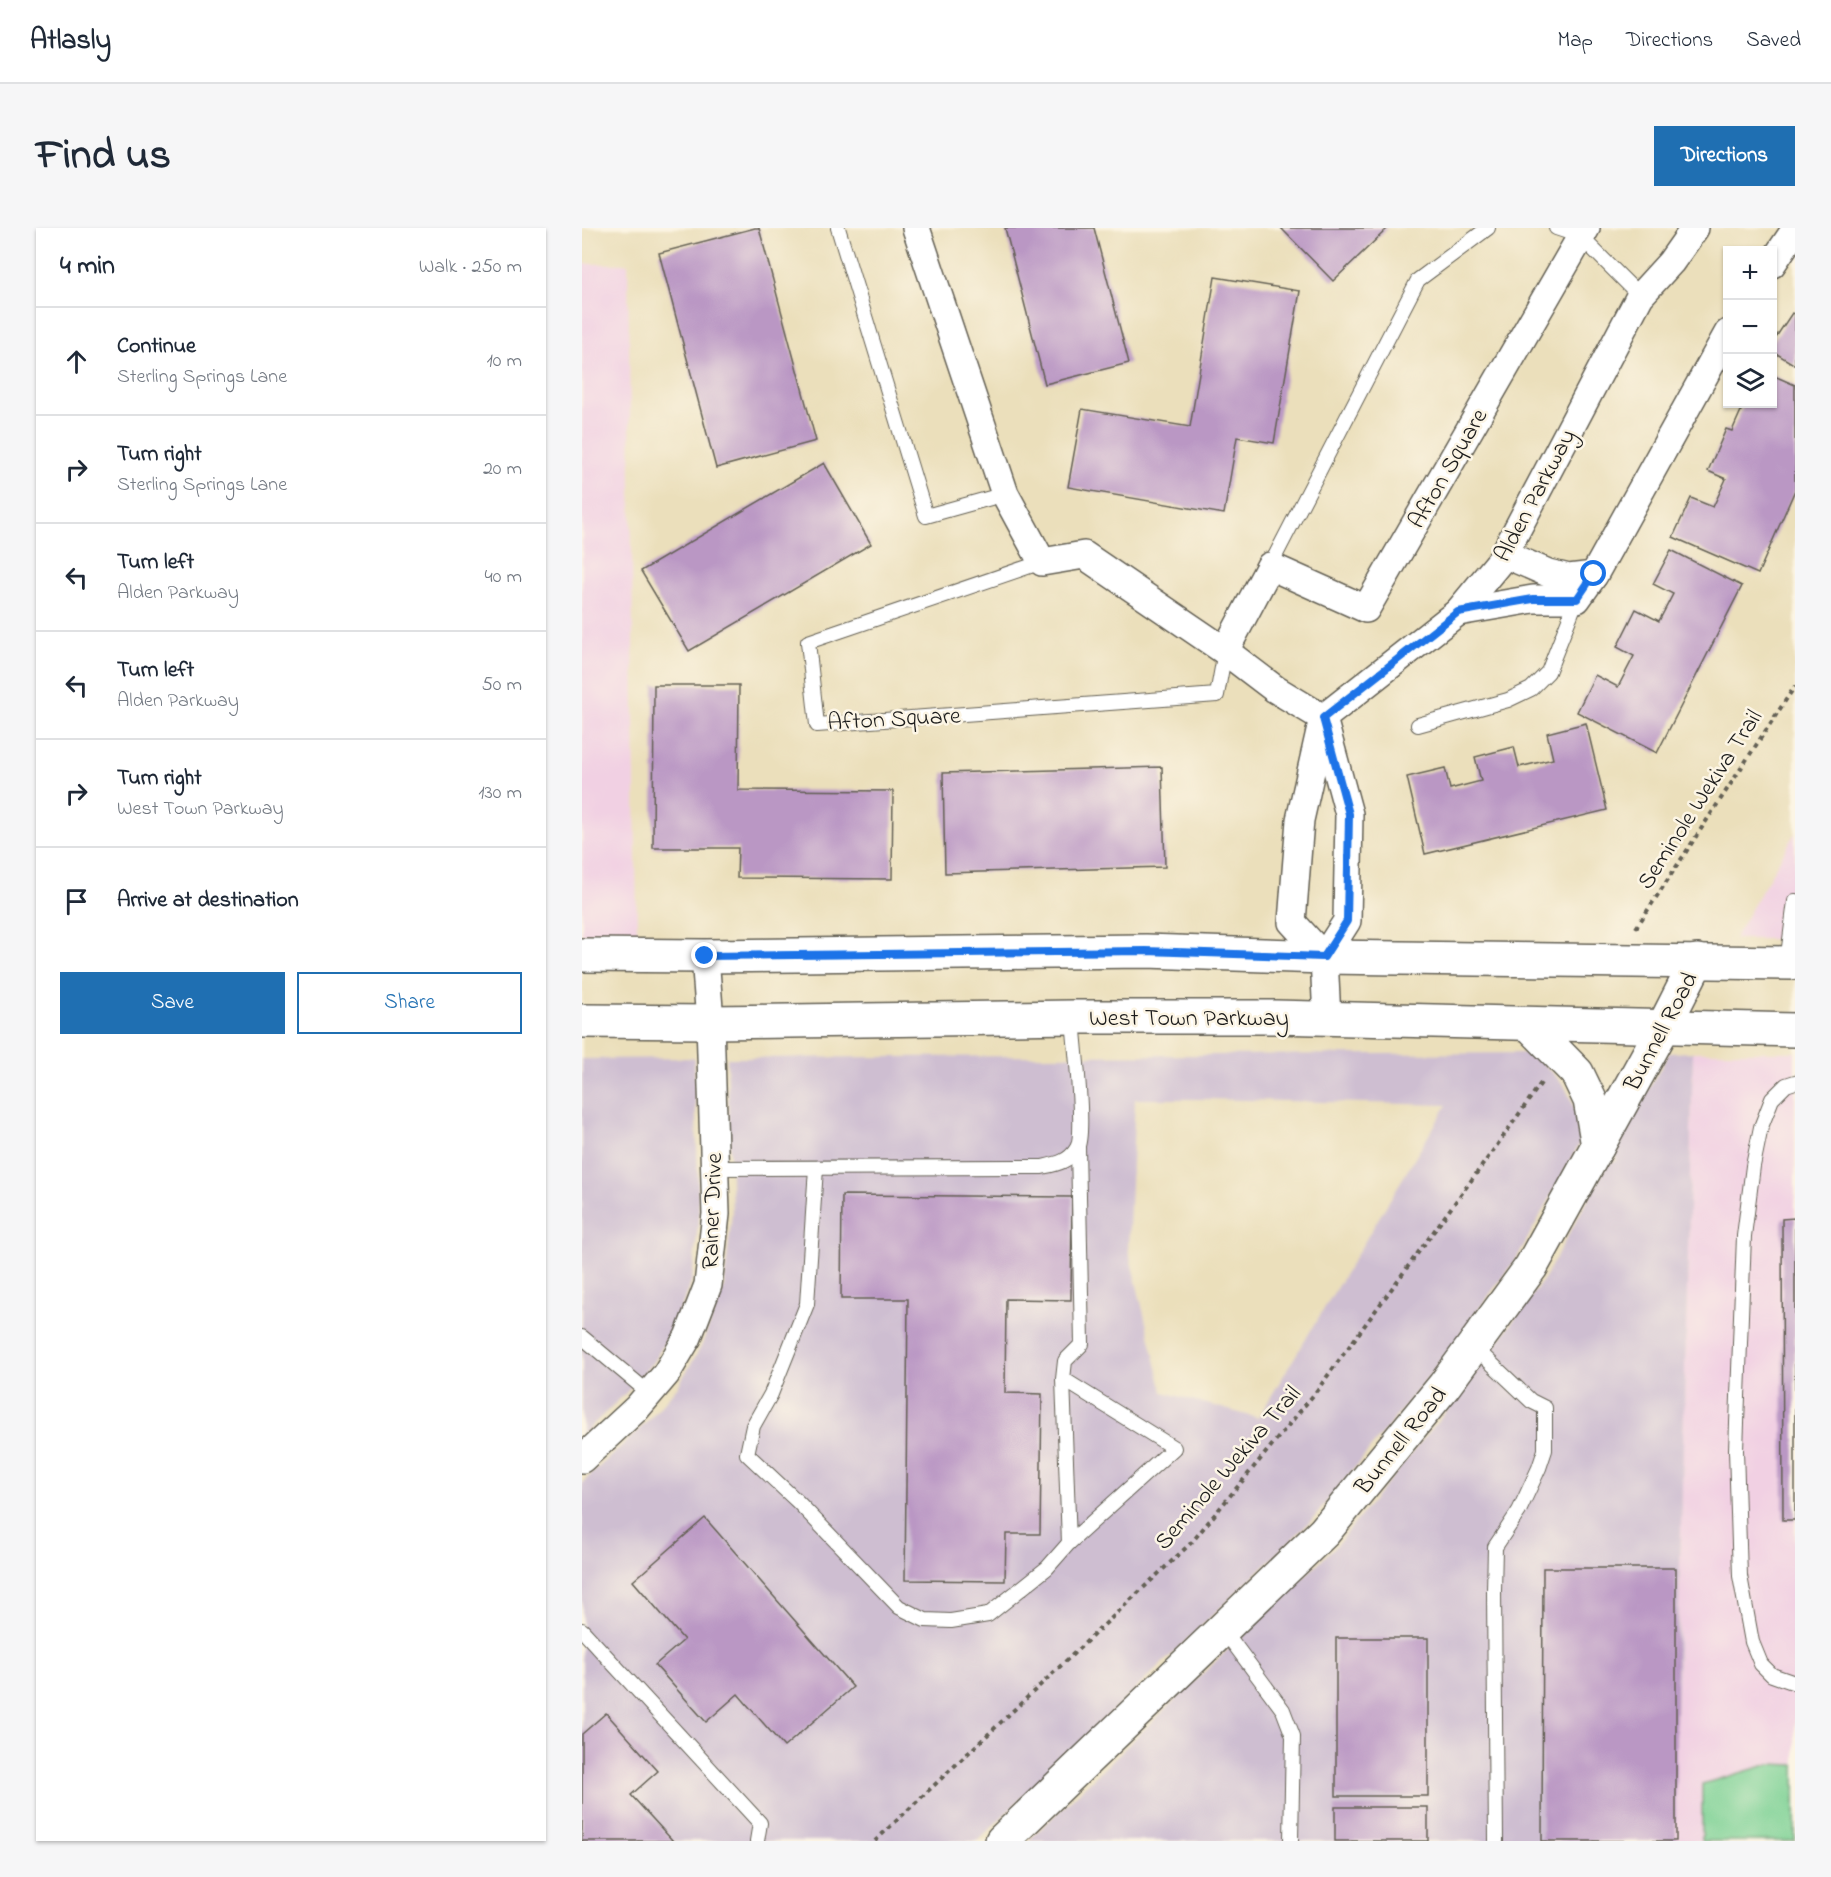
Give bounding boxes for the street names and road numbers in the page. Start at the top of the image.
street label: Afton Square [1401,402,1498,536]
street label: Alden Parkway [1486,423,1587,569]
street label: Afton Square [827,700,962,741]
street label: Seminole Wekiva Trail [1630,703,1773,897]
street label: Bunnell Road [1616,966,1709,1099]
street label: West Town Parkway [1089,1002,1289,1038]
street label: Rainer Drive [694,1152,733,1270]
street label: Seminole Wekiva Trail [1147,1379,1310,1559]
street label: Bunnell Road [1347,1379,1457,1504]

